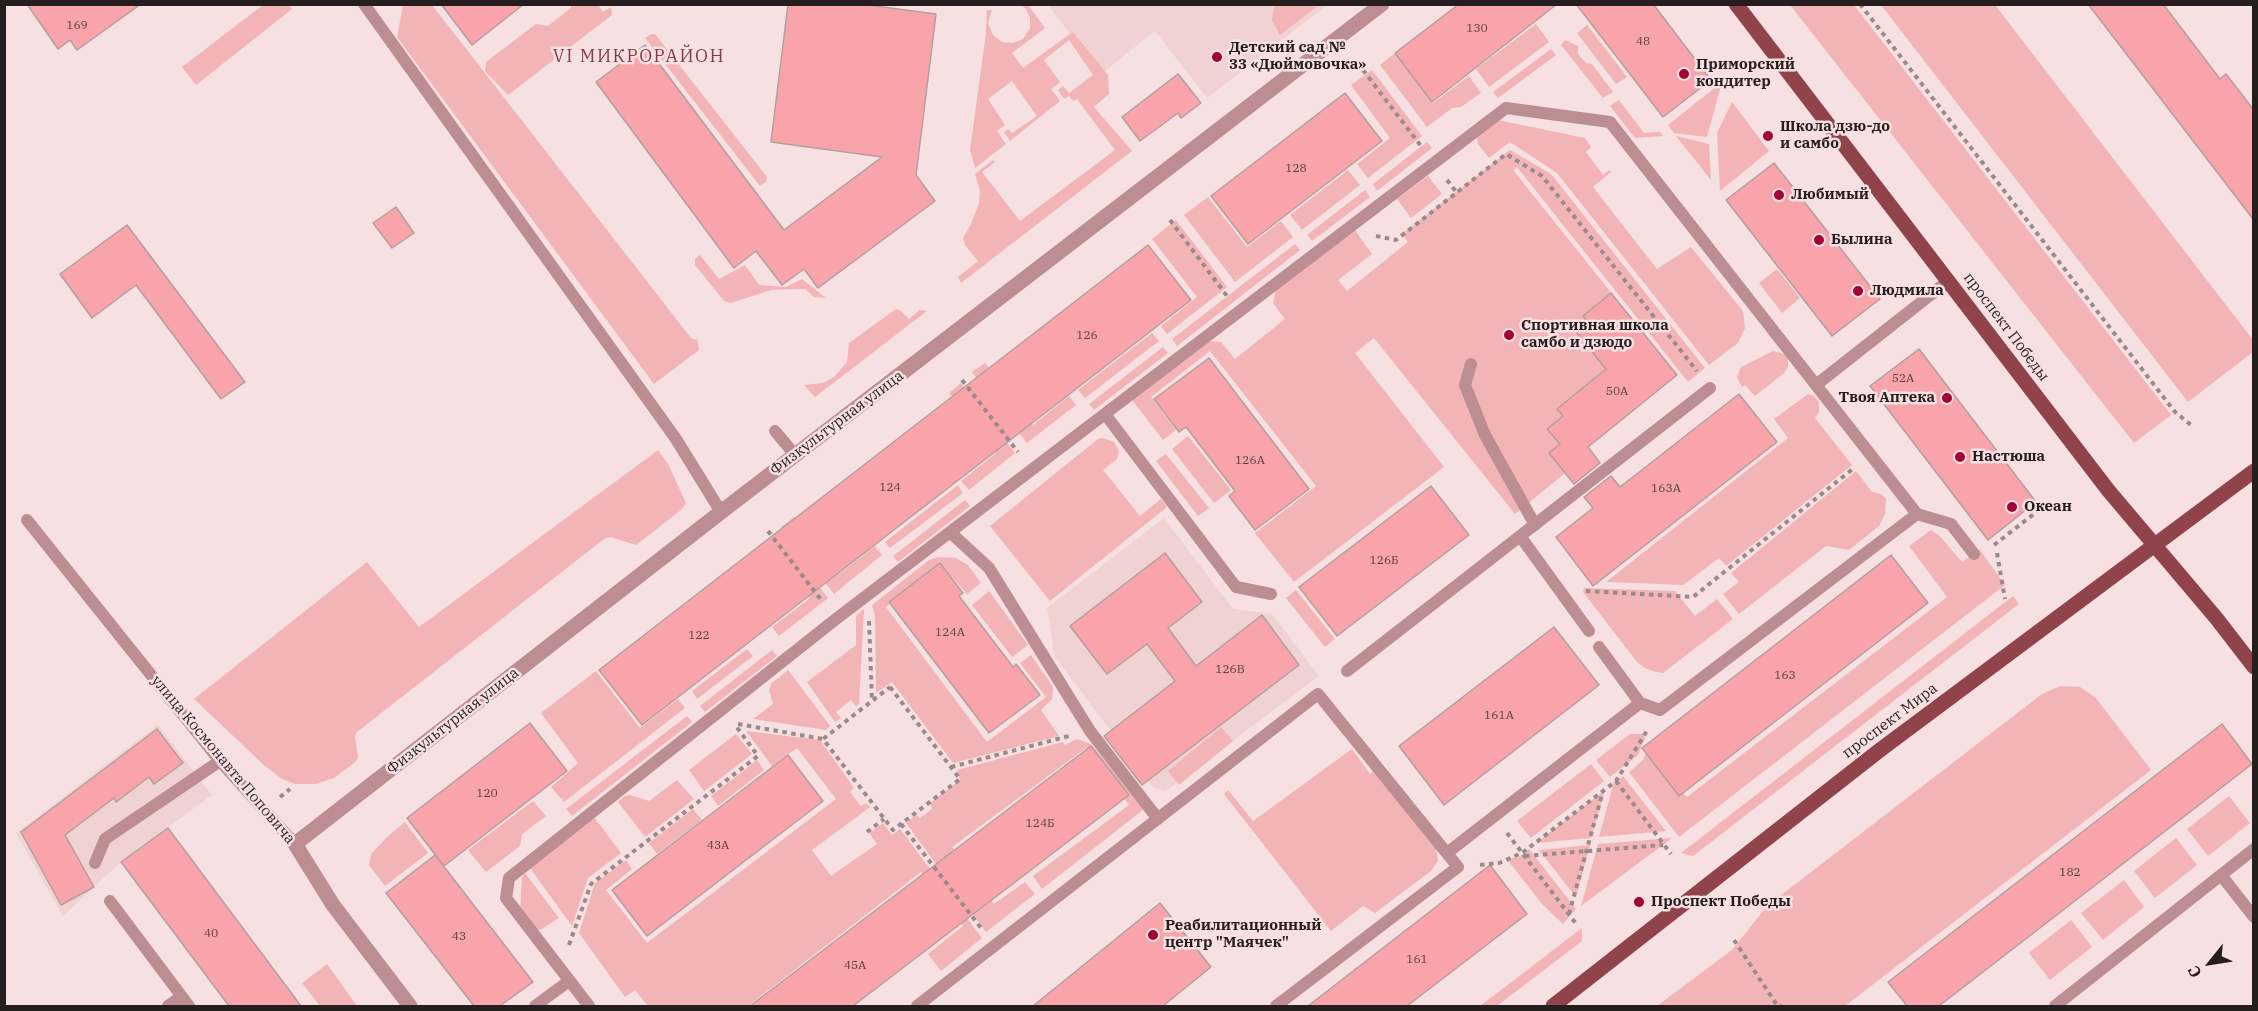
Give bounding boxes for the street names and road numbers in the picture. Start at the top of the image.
street label: проспект Победы [1959,269,2053,385]
street label: Физкультурная улица [767,367,907,479]
street label: Физкультурная улица [383,664,523,778]
street label: улица Космонавта Поповича [147,672,299,848]
street label: проспект Мира [1839,679,1941,763]

